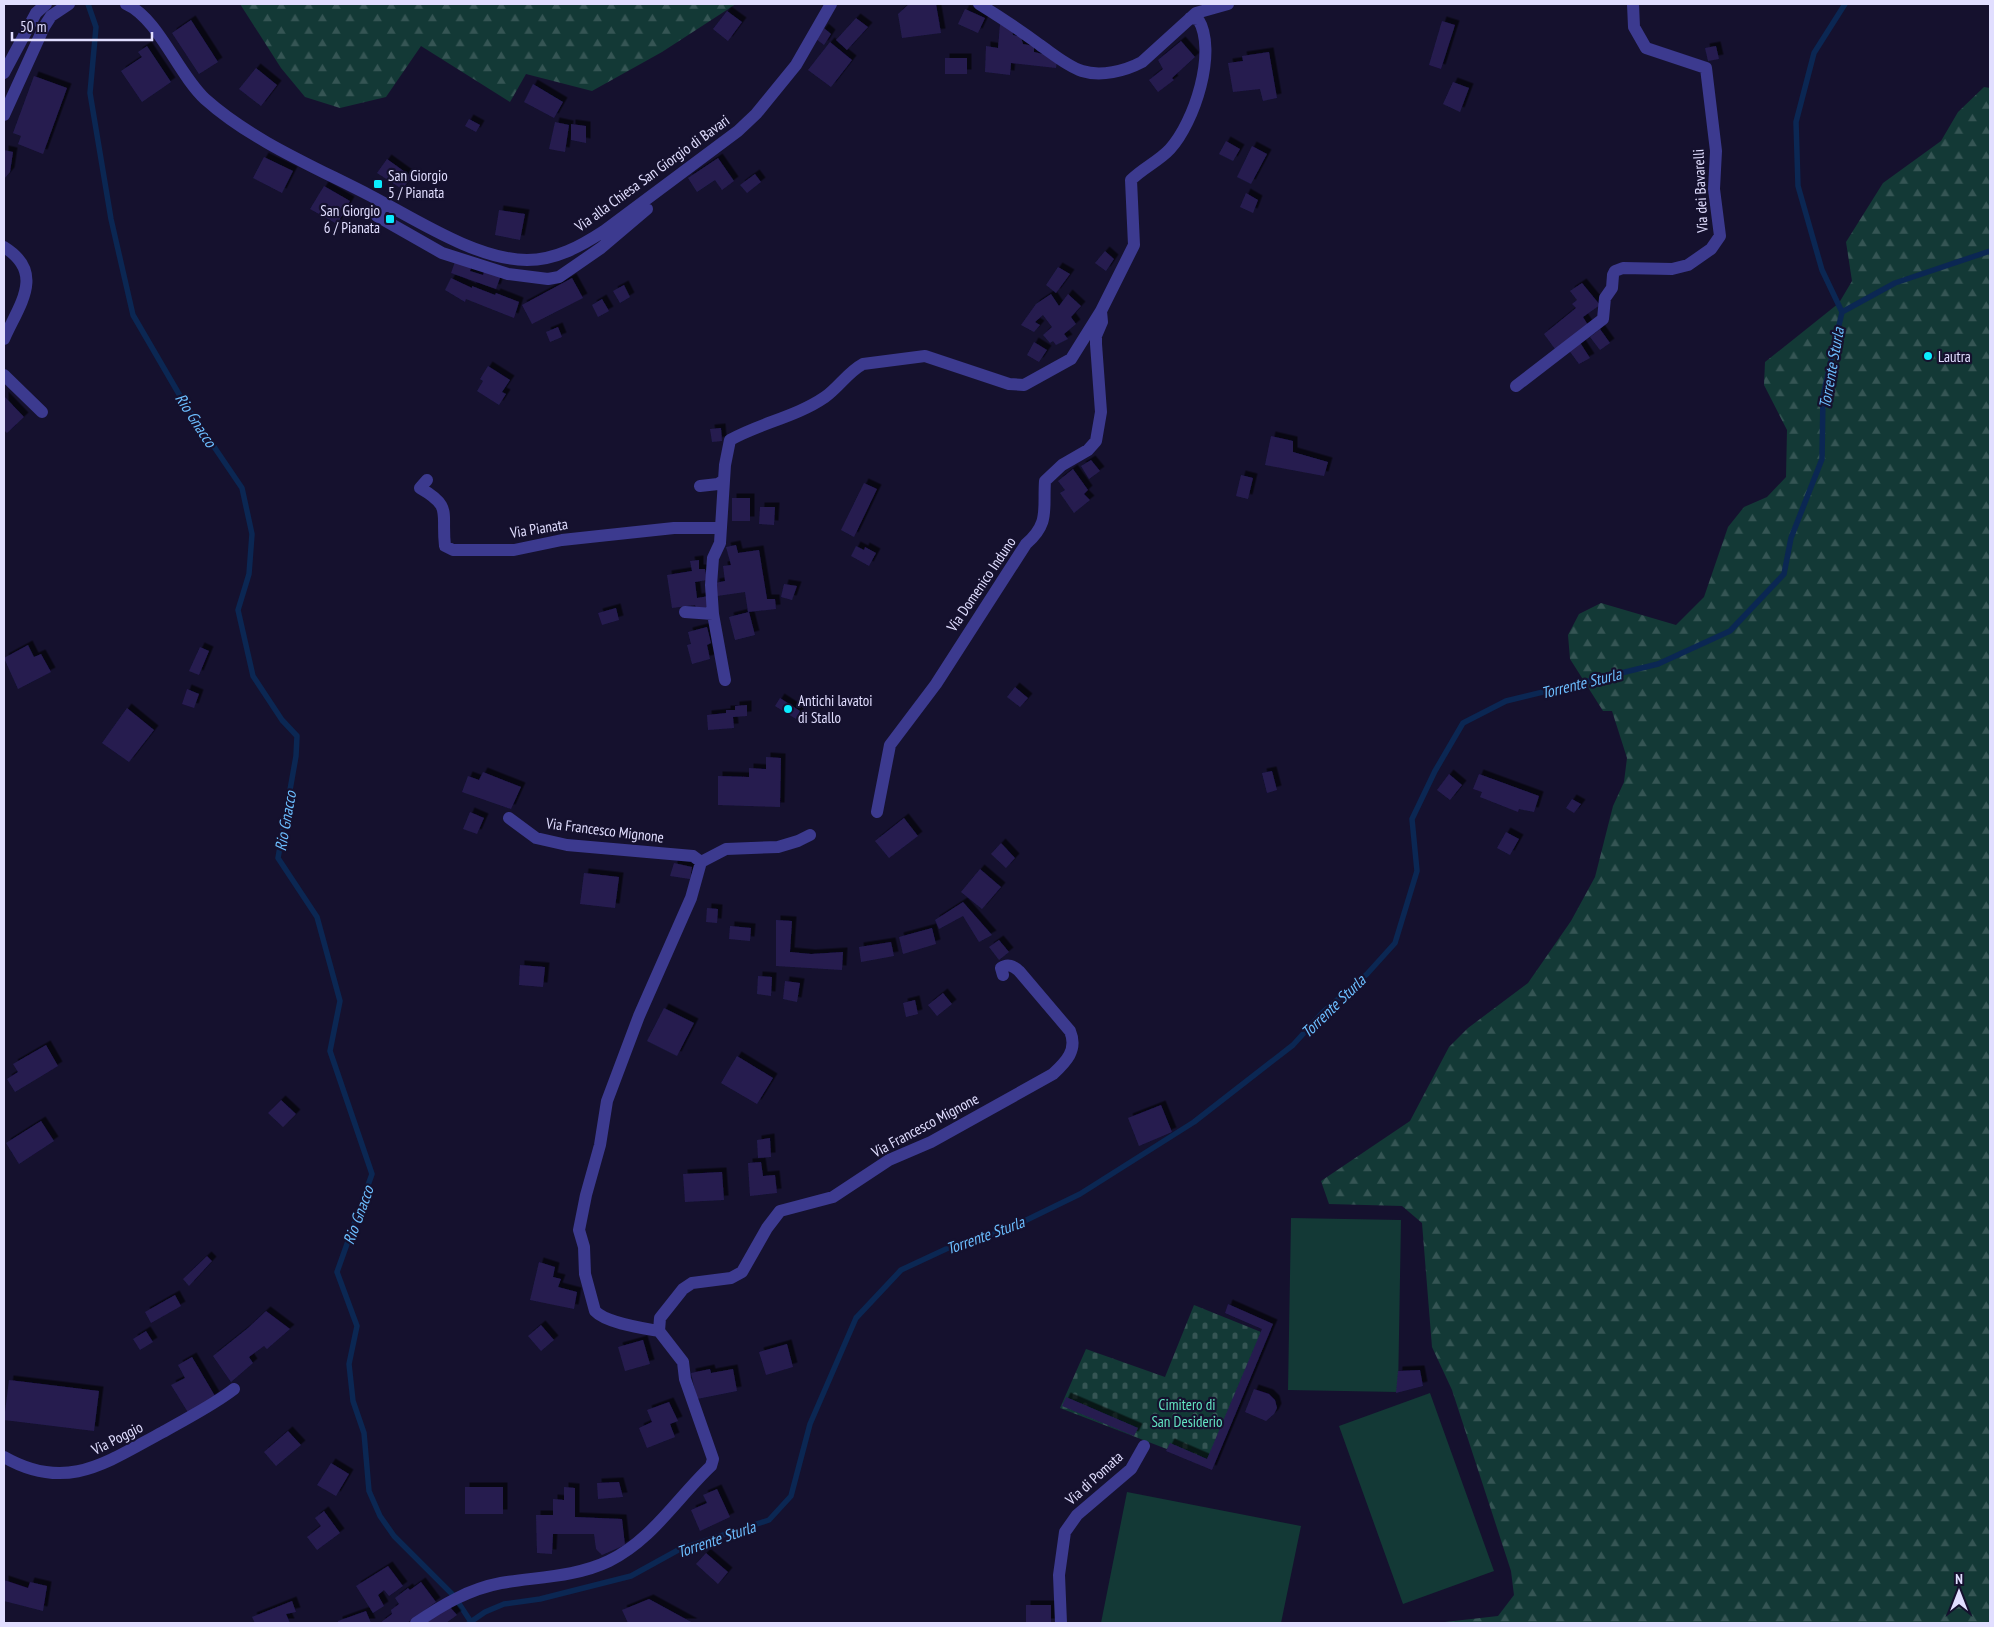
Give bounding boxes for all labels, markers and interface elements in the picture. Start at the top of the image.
scale bar [12,10,152,42]
text: 50 m [20,17,46,36]
street label: Via alla Chiesa San Giorgio di Bavari [570,110,733,236]
street label: Via dei Bavarelli [1688,149,1712,234]
place label: San Giorgio 5 / Pianata [388,166,448,202]
marker: San Giorgio 5 / Pianata [372,178,384,190]
place label: San Giorgio 6 / Pianata [320,201,380,237]
marker: San Giorgio 6 / Pianata [384,213,396,225]
water label: Torrente Sturla [1814,324,1848,410]
place label: Lautra [1938,347,1971,366]
marker: Lautra [1922,350,1934,362]
water label: Rio Gnacco [171,389,221,452]
street label: Via Pianata [508,514,569,542]
street label: Via Domenico Induno [942,533,1020,636]
water label: Torrente Sturla [1539,663,1625,703]
place label: Antichi lavatoi di Stallo [798,691,873,727]
marker: Antichi lavatoi di Stallo [782,703,794,715]
water label: Rio Gnacco [270,788,300,853]
street label: Via Francesco Mignone [544,813,665,847]
water label: Torrente Sturla [1297,969,1371,1042]
street label: Via Francesco Mignone [867,1089,982,1162]
water label: Rio Gnacco [338,1182,378,1247]
water label: Torrente Sturla [943,1211,1028,1258]
park label: Cimitero di San Desiderio [1151,1395,1223,1431]
street label: Via Poggio [87,1417,146,1459]
street label: Via di Pomata [1061,1447,1127,1509]
water label: Torrente Sturla [674,1516,759,1562]
north arrow [1934,1567,1984,1617]
text: N [1955,1570,1963,1588]

